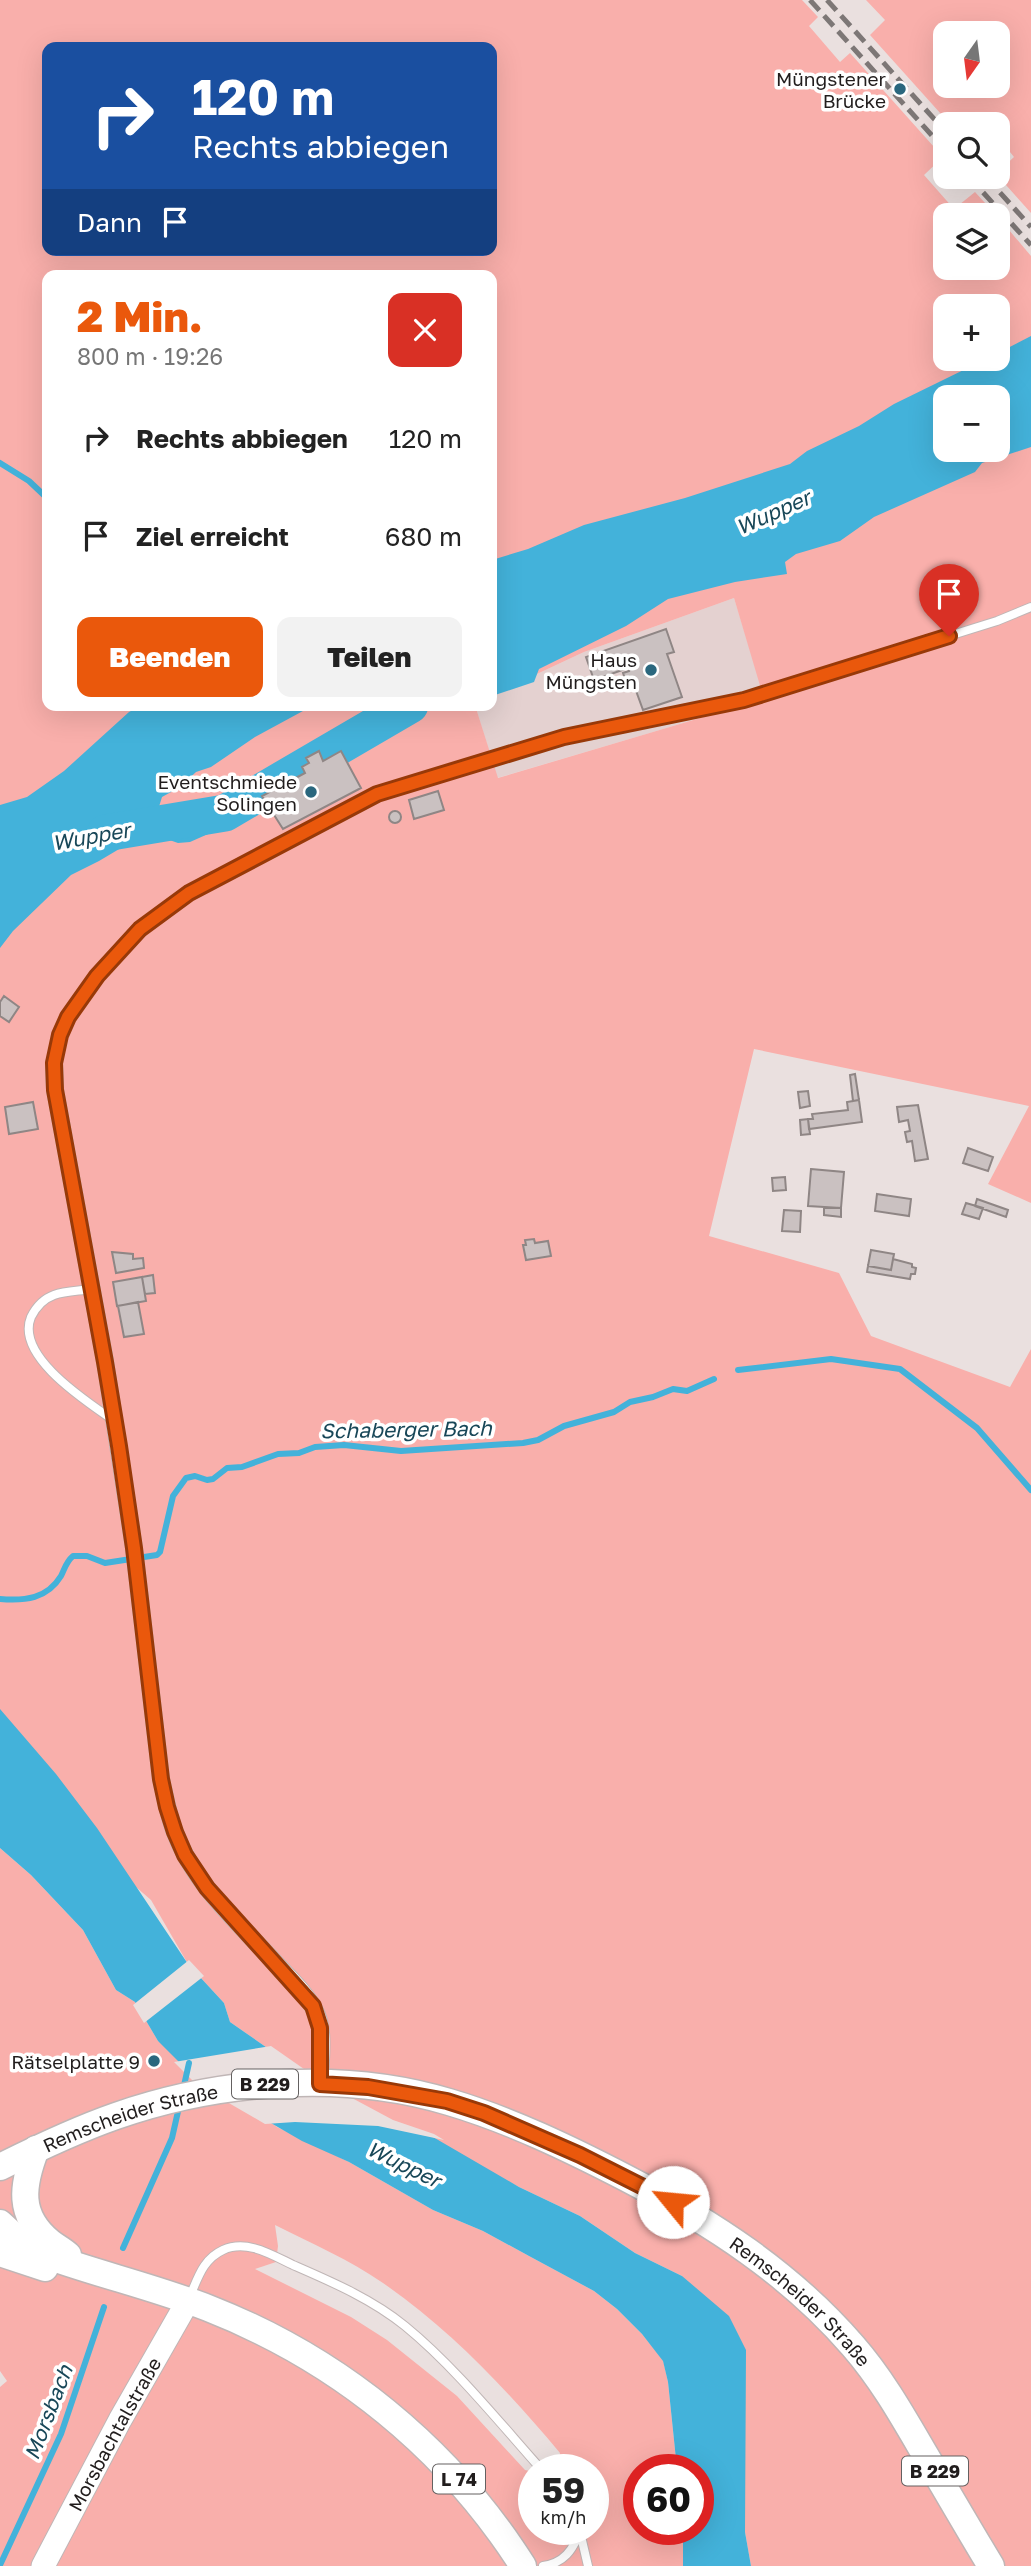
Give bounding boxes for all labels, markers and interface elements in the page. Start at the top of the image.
north arrow [933,21,1010,98]
map controls [933,21,1010,462]
text: 120 m [192,67,334,126]
place label: Müngstener Brücke [776,67,887,112]
icon: right [77,70,168,161]
marker: Müngstener Brücke [892,81,908,97]
button: search [933,112,1010,189]
text: Rechts abbiegen [192,127,449,165]
icon: arrive [156,203,194,241]
button: layers [933,203,1010,280]
text: Dann [77,207,142,238]
text: 2 Min. [77,291,203,341]
button: close [388,293,462,367]
button: + [933,294,1010,371]
text: 800 m · 19:26 [77,342,223,370]
button: − [933,385,1010,462]
icon: right [77,419,115,457]
text: Rechts abbiegen [136,423,348,454]
text: 120 m [389,423,462,454]
water label: Wupper [732,483,817,540]
icon: arrive [77,517,115,555]
text: Ziel erreicht [136,521,289,552]
text: 680 m [385,521,462,552]
pin [919,564,979,636]
icon: arrive [930,575,968,613]
button: Beenden [77,617,263,697]
button: Teilen [277,617,462,697]
place label: Haus Müngsten [545,648,637,693]
marker: Haus Müngsten [643,662,659,678]
place label: Eventschmiede Solingen [157,770,297,815]
marker: Eventschmiede Solingen [303,784,319,800]
water label: Wupper [50,816,135,856]
water label: Schaberger Bach [320,1414,493,1443]
place label: Rätselplatte 9 [11,2050,140,2073]
marker: Rätselplatte 9 [146,2053,162,2069]
road number: B 229 [232,2070,298,2098]
street label: Remscheider Straße [39,2079,219,2156]
water label: Wupper [363,2135,448,2194]
position arrow [636,2165,710,2239]
street label: Remscheider Straße [726,2231,876,2370]
street label: Morsbachtalstraße [63,2353,165,2515]
water label: Morsbach [18,2360,78,2463]
speed limit sign: 60 [623,2454,714,2545]
road number: B 229 [902,2456,968,2486]
road number: L 74 [433,2465,485,2494]
text: 59 [542,2469,585,2511]
text: km/h [541,2506,586,2528]

